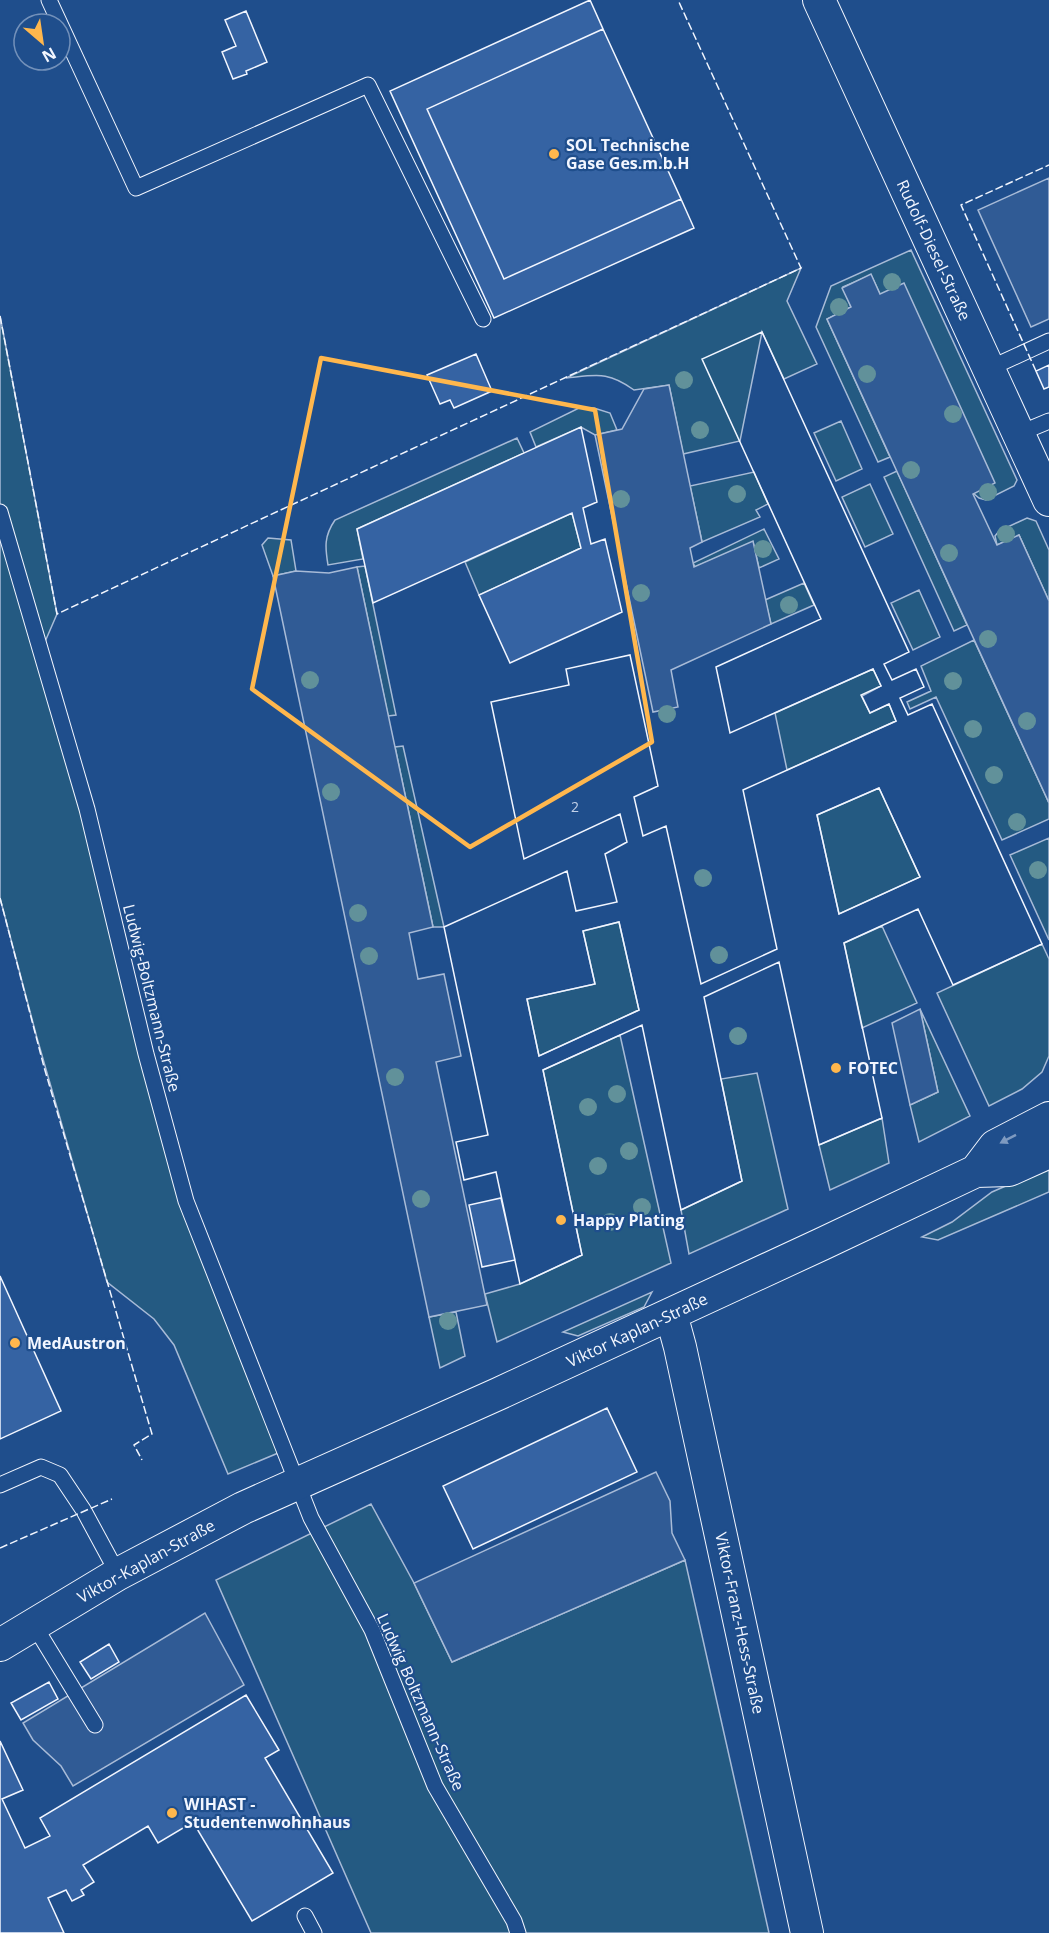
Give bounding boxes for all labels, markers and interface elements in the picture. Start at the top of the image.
north arrow [12,12,72,72]
text: N [38,42,60,68]
place label: SOL Technische Gase Ges.m.b.H [566,134,690,174]
marker: SOL Technische Gase Ges.m.b.H [547,147,561,161]
street label: Rudolf-Diesel-Straße [892,176,976,324]
house number: 2 [571,797,579,816]
street label: Ludwig-Boltzmann-Straße [118,902,186,1094]
place label: FOTEC [848,1057,898,1079]
marker: FOTEC [829,1061,843,1075]
one-way arrow [999,1134,1016,1144]
place label: Happy Plating [573,1209,684,1231]
marker: Happy Plating [554,1213,568,1227]
street label: Viktor Kaplan-Straße [563,1288,711,1372]
place label: MedAustron [27,1332,126,1354]
marker: MedAustron [8,1336,22,1350]
street label: Viktor-Kaplan-Straße [73,1514,219,1608]
street label: Viktor-Franz-Hess-Straße [710,1530,770,1716]
street label: Ludwig Boltzmann-Straße [372,1610,470,1794]
place label: WIHAST - Studentenwohnhaus [184,1793,351,1833]
marker: WIHAST - Studentenwohnhaus [165,1806,179,1820]

